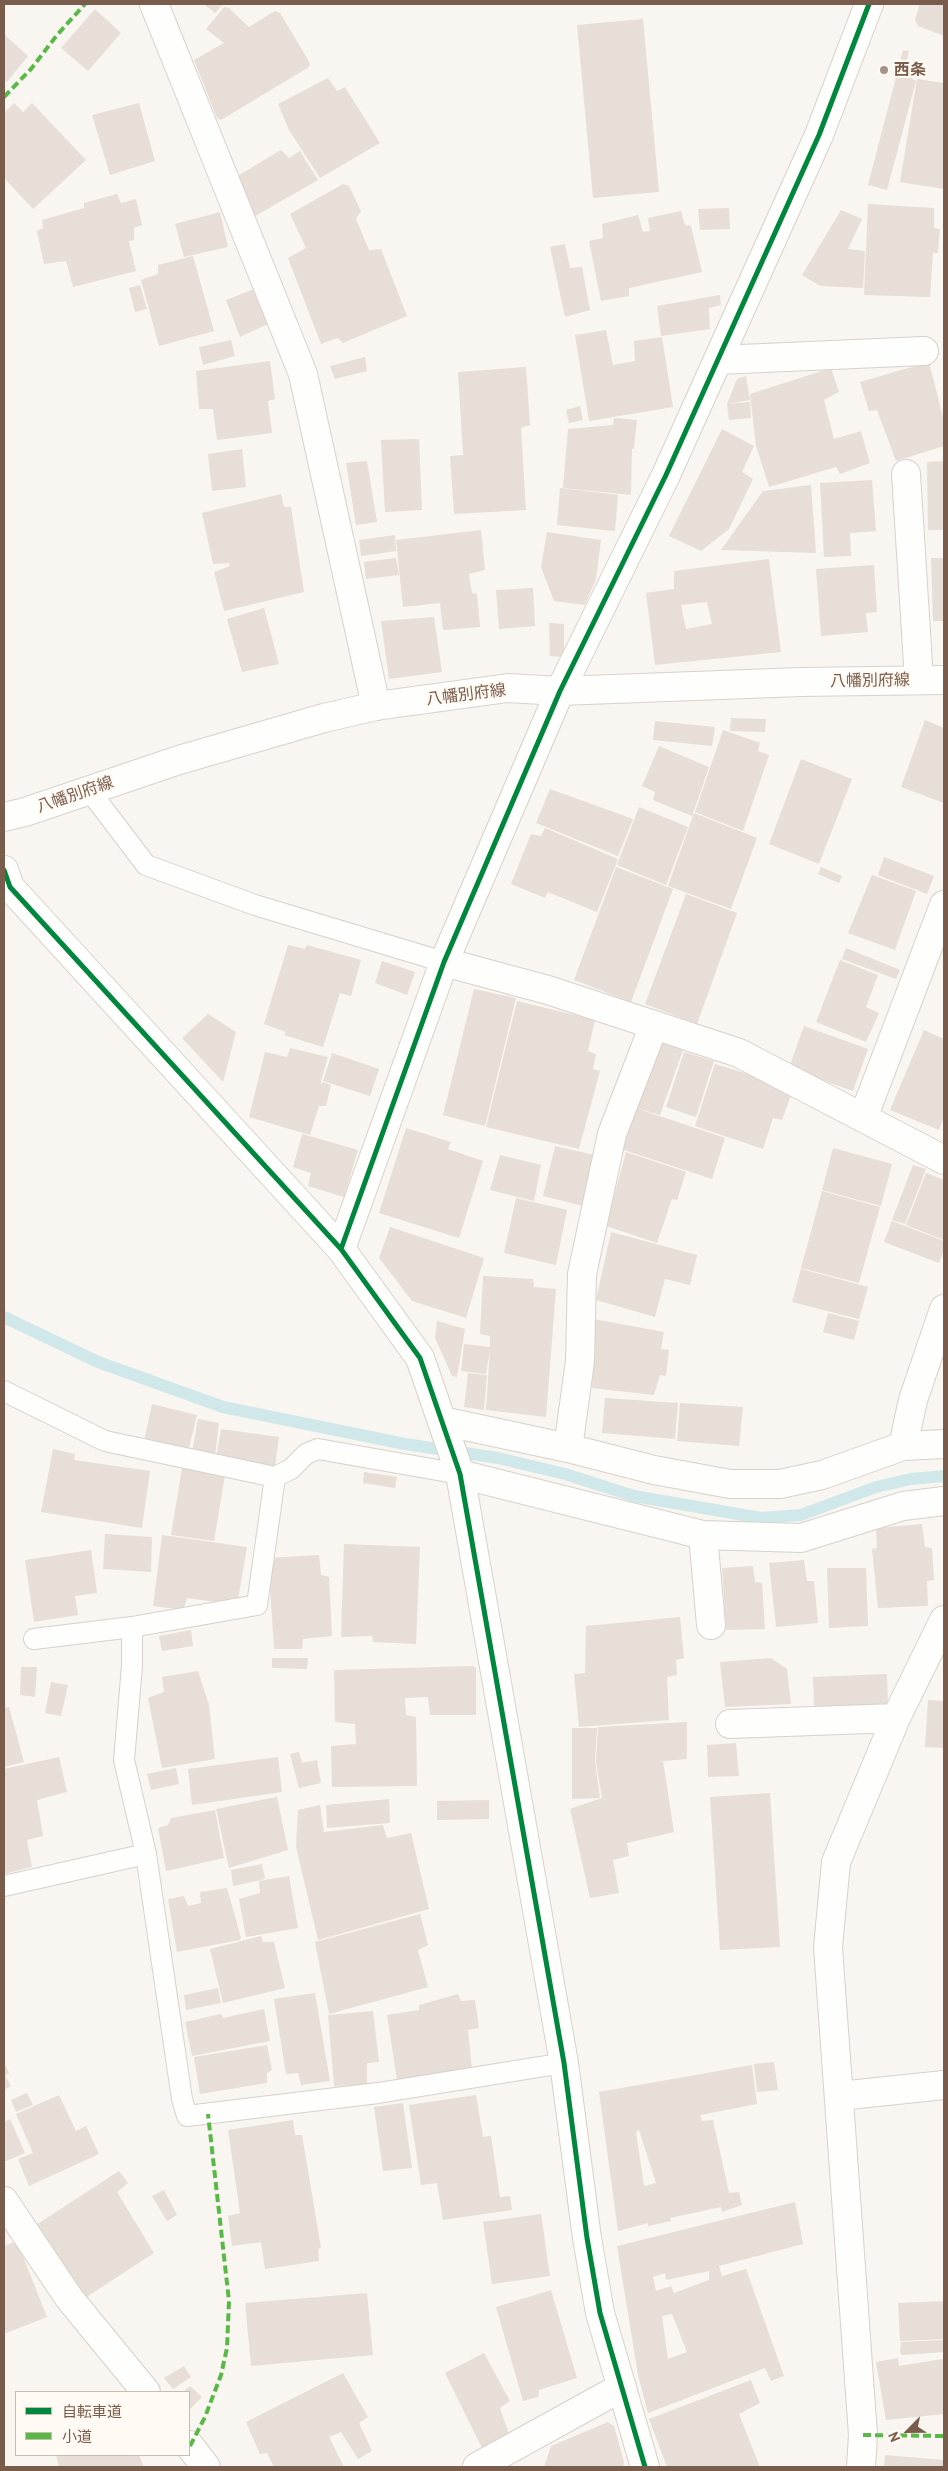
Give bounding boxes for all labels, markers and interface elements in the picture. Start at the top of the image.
place label: 西条 [894,60,926,80]
marker: 西条 [878,64,890,76]
street label: 八幡別府線 [830,671,910,691]
street label: 八幡別府線 [425,681,507,709]
street label: 八幡別府線 [34,773,116,817]
legend [15,2391,190,2456]
text: 自転車道 [62,2402,122,2421]
north arrow [883,2406,933,2456]
text: 小道 [62,2427,92,2446]
text: N [884,2429,904,2445]

